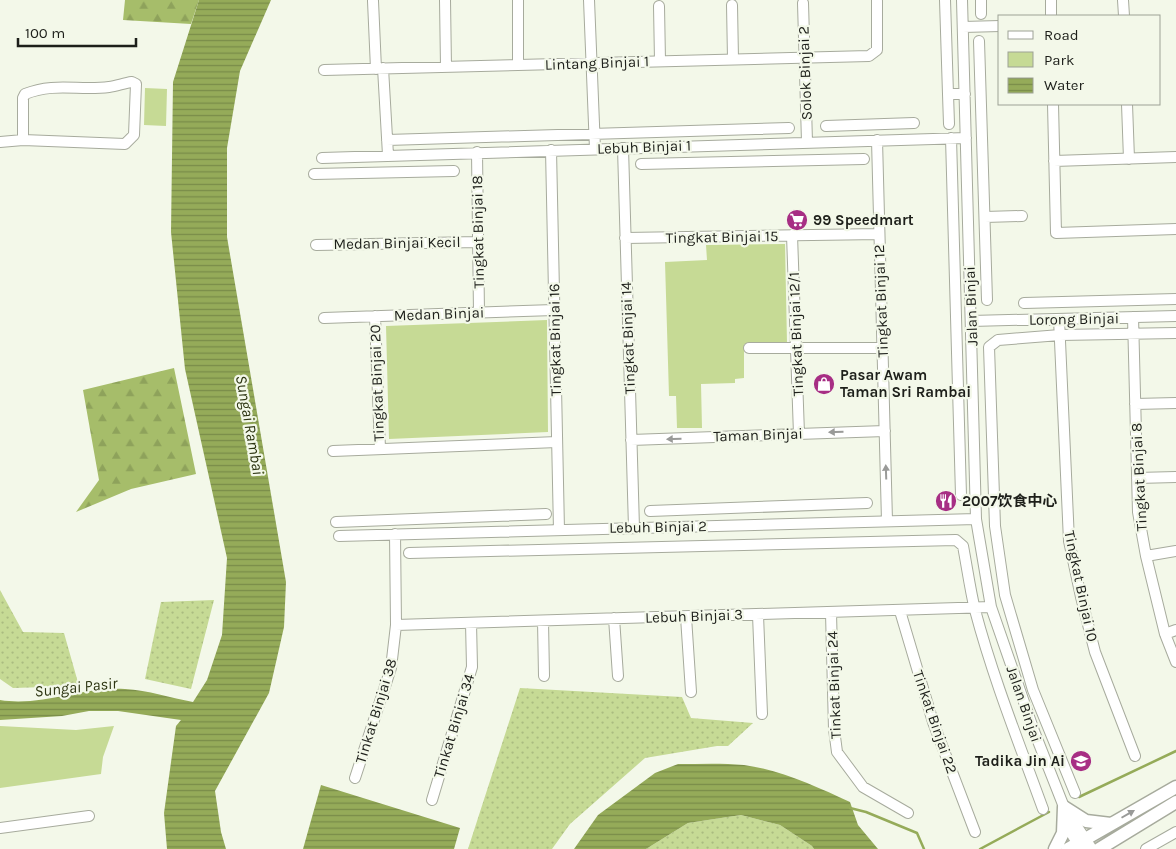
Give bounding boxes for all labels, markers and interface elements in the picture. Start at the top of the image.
scale bar [18,15,135,47]
legend [998,15,1161,105]
text: 100 m [25,24,65,42]
street label: Solok Binjai 2 [794,26,816,120]
text: Road [1044,26,1079,44]
text: Park [1044,51,1074,69]
street label: Lintang Binjai 1 [545,52,649,74]
text: Water [1044,76,1085,94]
street label: Lebuh Binjai 1 [597,136,691,158]
street label: Tingkat Binjai 18 [468,175,488,289]
supermarket icon: 99 Speedmart [785,208,809,232]
place label: 99 Speedmart [813,211,914,229]
street label: Tingkat Binjai 15 [666,227,778,247]
street label: Medan Binjai Kecil [333,233,461,253]
street label: Tingkat Binjai 12 [870,244,892,358]
street label: Jalan Binjai [961,266,981,346]
street label: Tingkat Binjai 12/1 [785,272,807,396]
street label: Tingkat Binjai 14 [617,281,639,395]
street label: Tingkat Binjai 16 [545,283,565,397]
street label: Medan Binjai [393,303,485,325]
street label: Lorong Binjai [1029,309,1119,329]
street label: Tingkat Binjai 20 [366,324,388,442]
place label: Pasar Awam Taman Sri Rambai [840,366,971,401]
shop icon: Pasar Awam Taman Sri Rambai [812,372,836,396]
water label: Sungai Rambai [232,374,268,476]
street label: Tingkat Binjai 8 [1127,422,1151,532]
street label: Taman Binjai [713,424,803,446]
one-way arrow [828,429,844,437]
one-way arrow [666,435,682,443]
one-way arrow [882,464,890,480]
restaurant icon: 2007饮食中心 [934,489,958,513]
place label: 2007饮食中心 [962,492,1058,510]
street label: Lebuh Binjai 2 [609,517,707,537]
street label: Tingkat Binjai 10 [1060,529,1102,643]
street label: Lebuh Binjai 3 [645,605,743,627]
street label: Tinkat Binjai 24 [823,630,845,739]
street label: Tinkat Binjai 38 [351,656,401,766]
street label: Jalan Binjai [1003,663,1045,745]
street label: Tinkat Binjai 22 [909,668,961,776]
street label: Tinkat Binjai 34 [430,671,479,780]
water label: Sungai Pasir [34,673,119,701]
school or university icon: Tadika Jin Ai [1069,749,1093,773]
place label: Tadika Jin Ai [975,752,1065,770]
one-way arrow [1121,810,1135,818]

